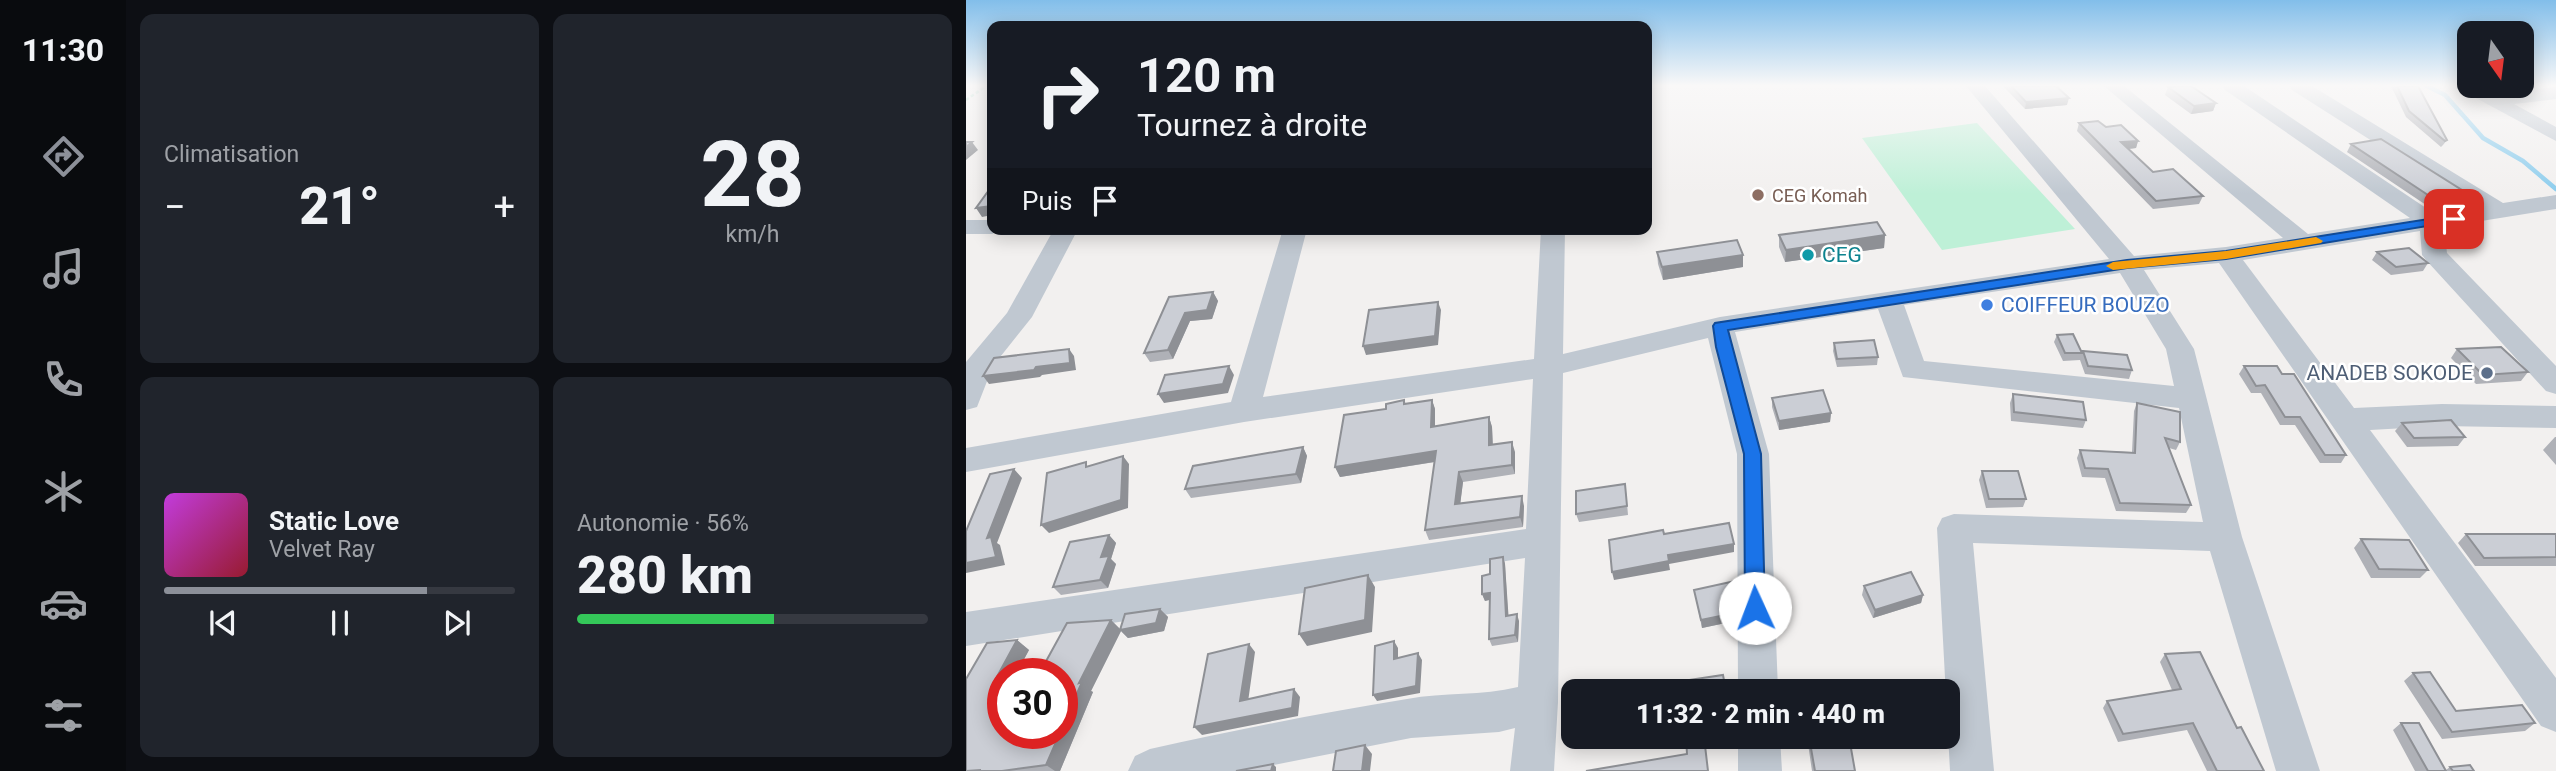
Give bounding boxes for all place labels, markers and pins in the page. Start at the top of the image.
place label: CEG Komah [1772,185,1867,206]
marker: CEG Komah [1750,187,1766,203]
pin [2424,189,2484,249]
place label: CEG [1822,243,1862,267]
marker: CEG [1800,247,1816,263]
place label: COIFFEUR BOUZO [2001,293,2170,317]
marker: COIFFEUR BOUZO [1979,297,1995,313]
place label: ANADEB SOKODE [2306,361,2473,385]
marker: ANADEB SOKODE [2479,365,2495,381]

